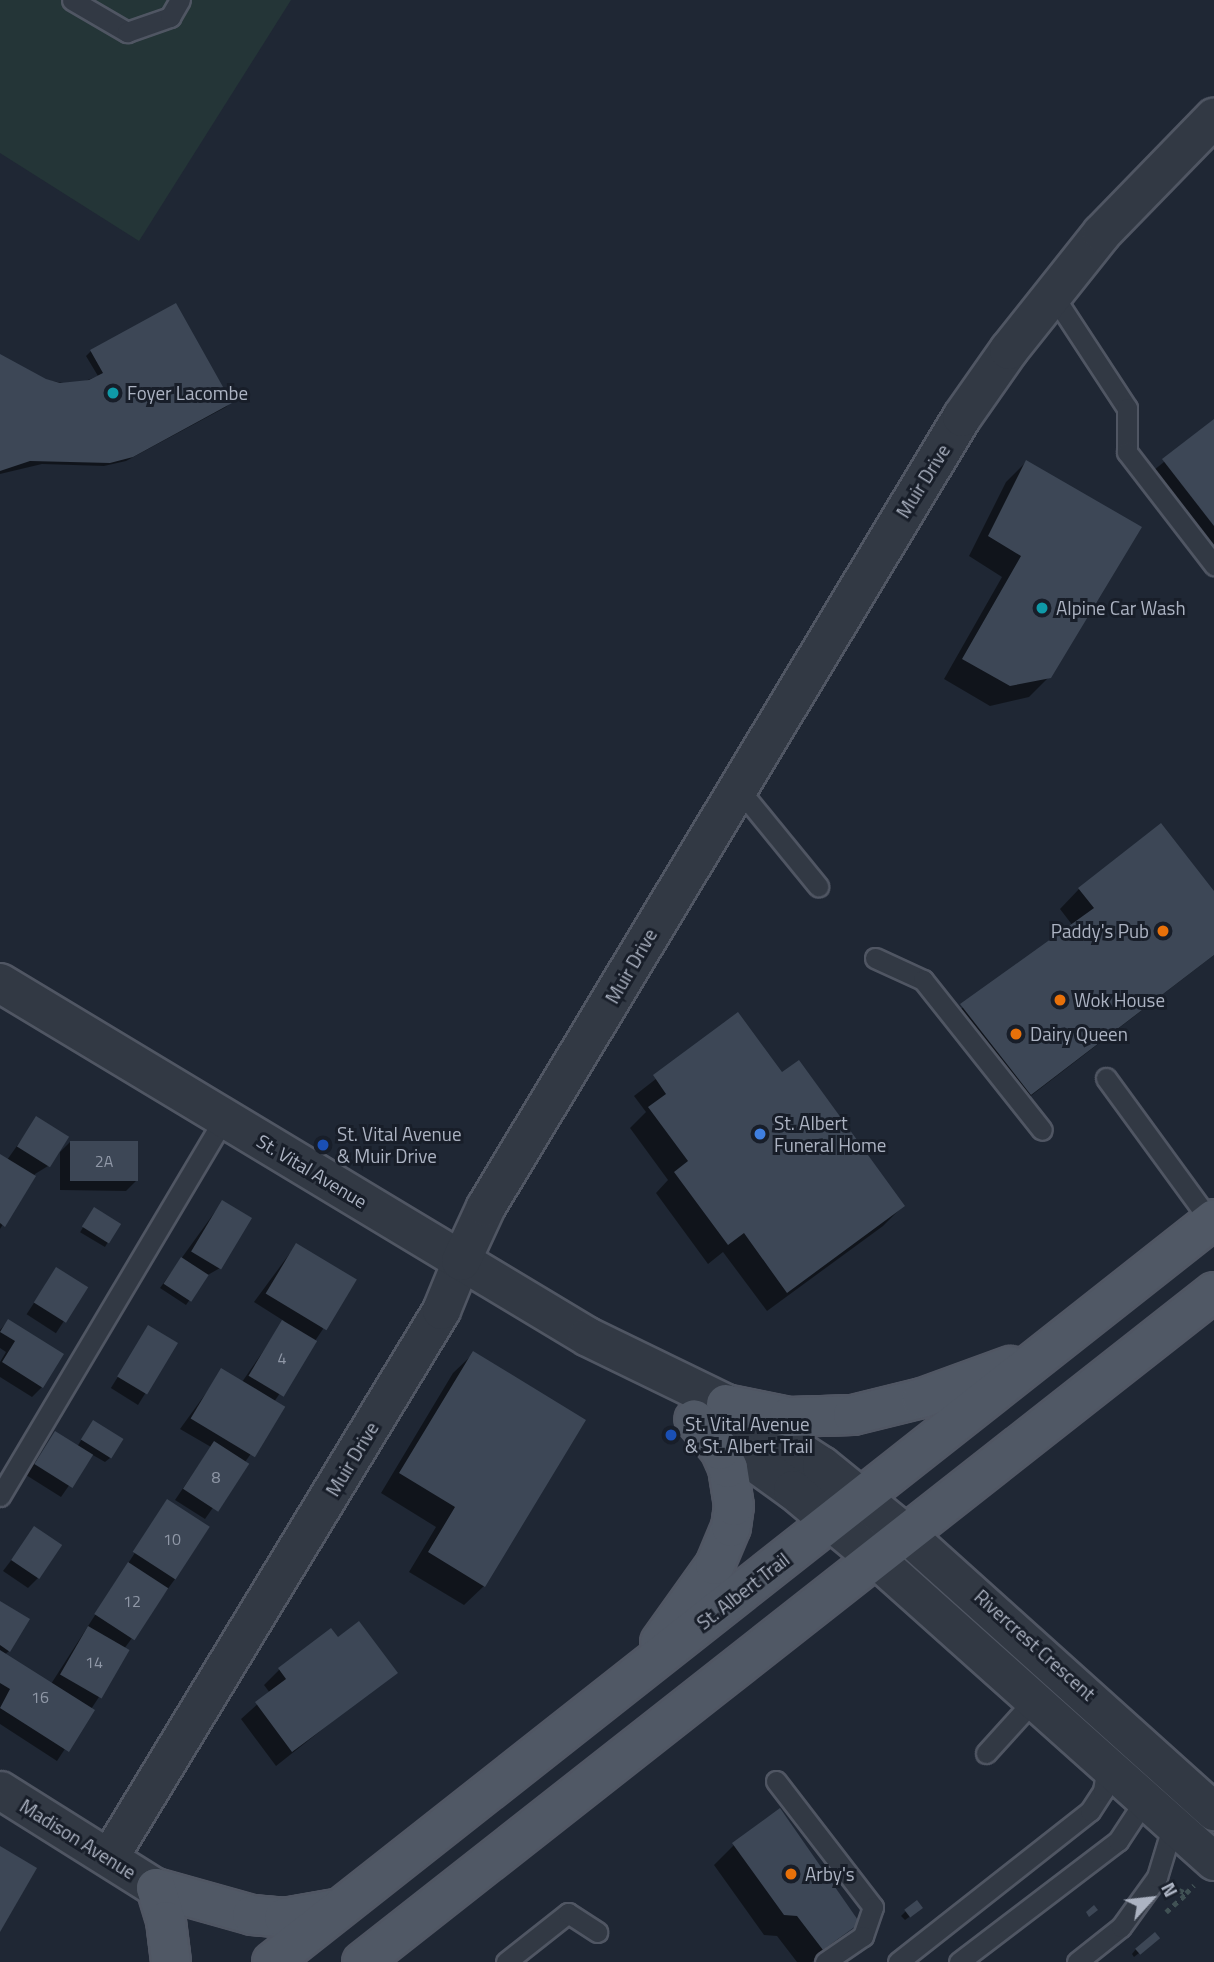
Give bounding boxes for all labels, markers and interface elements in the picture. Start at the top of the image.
place label: Foyer Lacombe [127,382,248,404]
marker: Foyer Lacombe [105,385,121,401]
street label: Muir Drive [891,440,955,522]
place label: Alpine Car Wash [1056,597,1186,619]
marker: Alpine Car Wash [1034,600,1050,616]
place label: Paddy's Pub [1051,920,1149,942]
marker: Paddy's Pub [1155,923,1171,939]
street label: Muir Drive [600,925,662,1007]
place label: Wok House [1074,989,1165,1011]
marker: Wok House [1052,992,1068,1008]
place label: Dairy Queen [1030,1023,1128,1045]
marker: Dairy Queen [1008,1026,1024,1042]
place label: St. Albert Funeral Home [774,1112,886,1156]
place label: St. Vital Avenue & Muir Drive [337,1123,461,1167]
marker: St. Albert Funeral Home [752,1126,768,1142]
street label: St. Vital Avenue [253,1129,371,1213]
marker: St. Vital Avenue & Muir Drive [315,1137,331,1153]
house number: 2A [95,1151,113,1171]
house number: 4 [278,1348,286,1368]
place label: St. Vital Avenue & St. Albert Trail [685,1413,813,1457]
street label: Muir Drive [321,1418,383,1500]
marker: St. Vital Avenue & St. Albert Trail [663,1427,679,1443]
house number: 8 [212,1467,220,1487]
house number: 10 [163,1529,181,1549]
street label: St. Albert Trail [692,1548,794,1634]
street label: Rivercrest Crescent [970,1585,1100,1705]
house number: 12 [123,1591,141,1611]
house number: 14 [85,1652,103,1672]
house number: 16 [31,1687,49,1707]
street label: Madison Avenue [16,1794,140,1884]
place label: Arby's [805,1863,855,1885]
north arrow [1116,1864,1186,1934]
marker: Arby's [783,1866,799,1882]
text: N [1154,1877,1186,1902]

